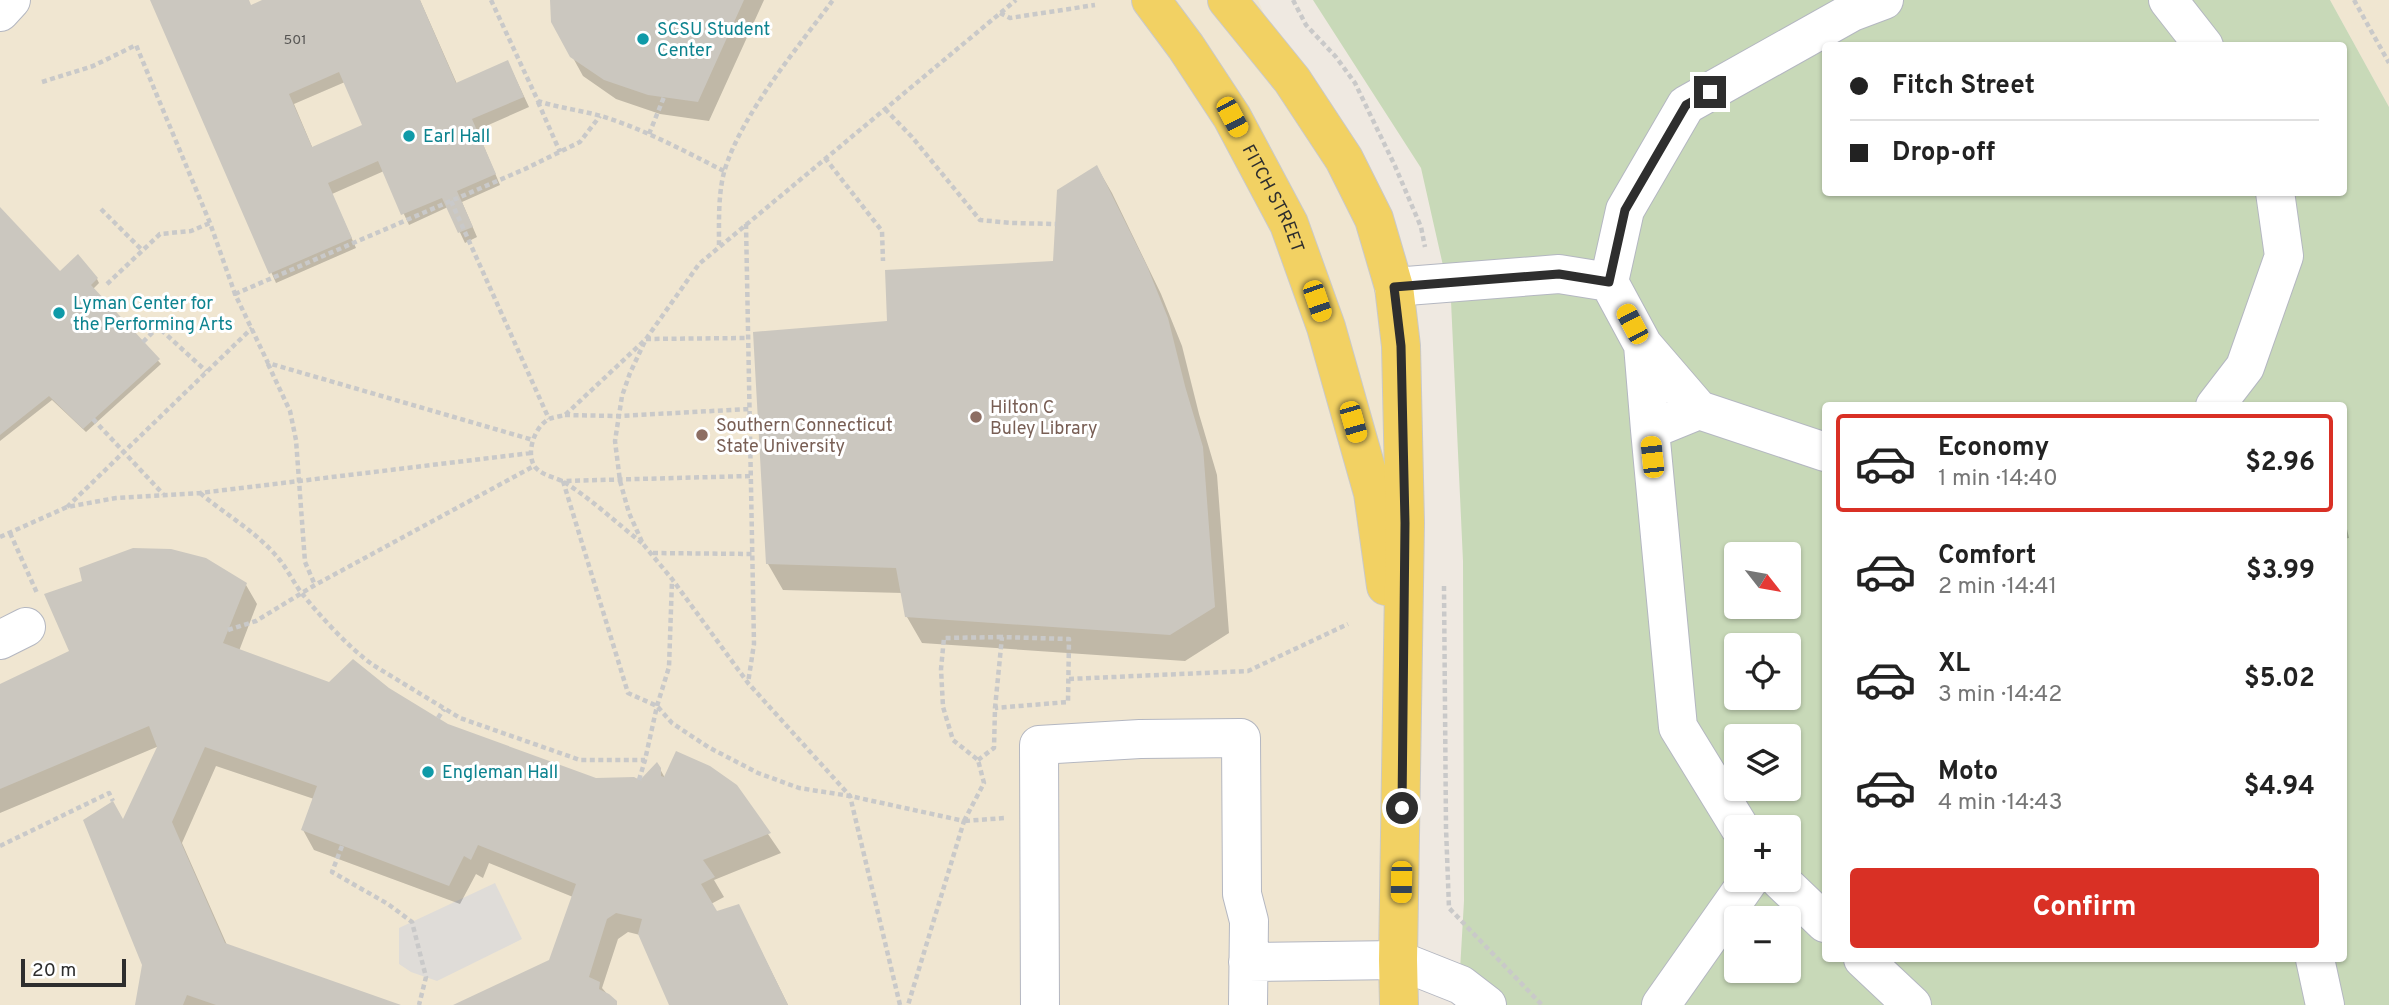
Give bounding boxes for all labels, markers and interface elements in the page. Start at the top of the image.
place label: SCSU Student Center [657,19,770,63]
marker: SCSU Student Center [635,31,651,47]
house number: 501 [284,32,306,49]
text: Fitch Street [1892,70,2035,103]
route end [1694,76,1726,108]
car [1213,94,1252,140]
place label: Earl Hall [423,126,490,149]
marker: Earl Hall [401,128,417,144]
text: Drop-off [1892,137,1995,170]
street label: FITCH STREET [1236,141,1308,256]
car [1301,278,1334,324]
place label: Lyman Center for the Performing Arts [73,293,233,337]
car [1613,301,1652,347]
marker: Lyman Center for the Performing Arts [51,305,67,321]
place label: Hilton C Buley Library [990,397,1097,441]
car [1338,399,1369,445]
marker: Hilton C Buley Library [968,409,984,425]
place label: Southern Connecticut State University [716,415,893,459]
marker: Southern Connecticut State University [694,427,710,443]
icon: car [1854,432,1917,495]
text: Economy [1938,432,2049,465]
car [1640,435,1665,479]
text: $2.96 [2245,447,2315,480]
text: 1 min · 14:40 [1938,465,2058,494]
icon: car [1854,540,1917,603]
text: Comfort [1938,540,2036,573]
north arrow [1724,542,1801,620]
map controls [1724,542,1801,983]
text: $3.99 [2246,555,2315,588]
text: 2 min · 14:41 [1938,573,2057,602]
button: locate [1724,633,1801,710]
icon: car [1854,648,1917,711]
text: XL [1938,648,1970,681]
text: $5.02 [2244,663,2315,696]
text: 3 min · 14:42 [1938,681,2062,710]
button: layers [1724,724,1801,801]
icon: car [1854,756,1917,819]
text: Moto [1938,756,1998,789]
place label: Engleman Hall [442,762,558,785]
marker: Engleman Hall [420,764,436,780]
text: $4.94 [2244,771,2315,804]
text: 4 min · 14:43 [1938,789,2062,818]
route start [1386,792,1418,824]
button: + [1724,815,1801,892]
car [1391,861,1412,903]
button: Confirm [1850,868,2319,948]
button: − [1724,906,1801,983]
scale bar [21,956,126,988]
text: 20 m [32,959,76,983]

